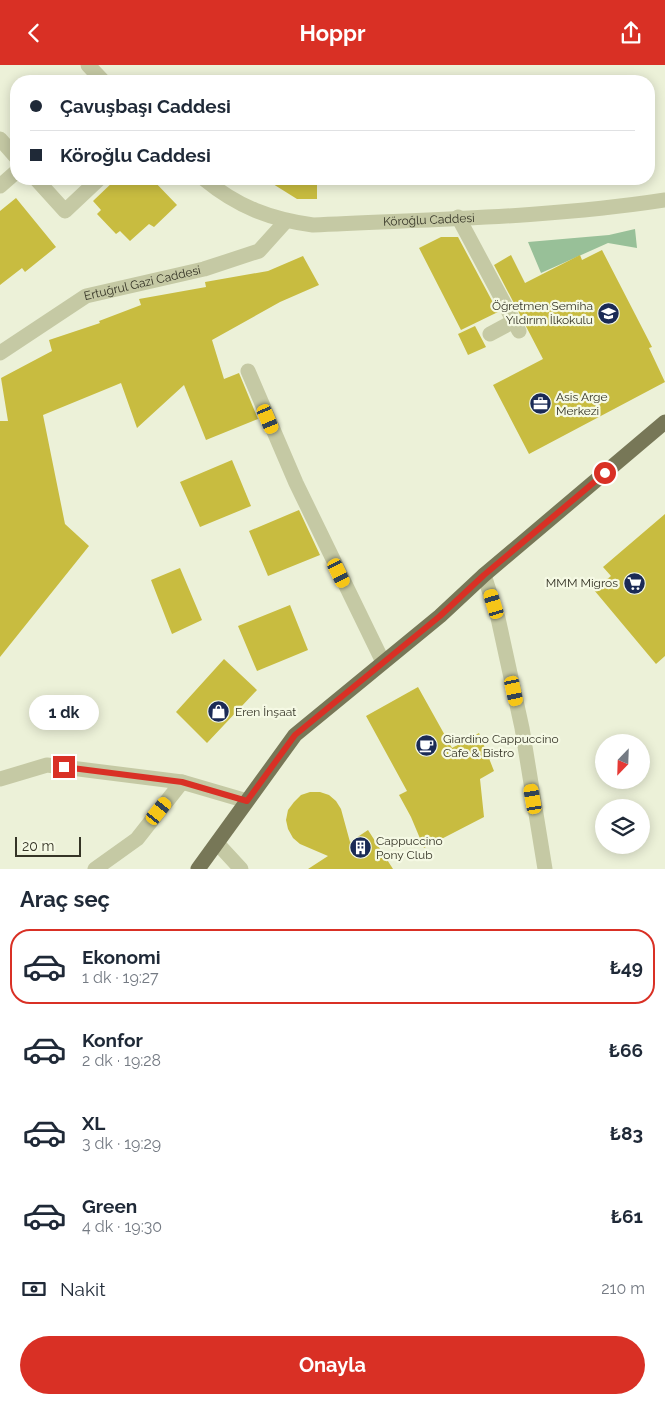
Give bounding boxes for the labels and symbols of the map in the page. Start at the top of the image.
street label: Köroğlu Caddesi [383,211,475,229]
street label: Ertuğrul Gazi Caddesi [83,263,202,303]
place label: Öğretmen Semiha Yıldırım İlkokulu [492,299,593,327]
school or university icon: Öğretmen Semiha Yıldırım İlkokulu [597,301,621,325]
place label: Asis Arge Merkezi [556,390,608,418]
office icon: Asis Arge Merkezi [528,392,552,416]
car [255,402,280,436]
route start [594,462,616,484]
car [325,556,352,590]
supermarket icon: MMM Migros [622,571,646,595]
place label: MMM Migros [546,576,618,590]
car [482,587,505,621]
car [503,675,524,707]
callout: 1 dk [29,695,99,729]
shop icon: Eren İnşaat [207,700,231,724]
place label: Eren İnşaat [235,705,296,719]
place label: Giardino Cappuccino Cafe & Bistro [443,732,559,760]
cafe icon: Giardino Cappuccino Cafe & Bistro [415,734,439,758]
north arrow [595,734,650,789]
route end [53,756,75,778]
car [523,783,542,815]
car [143,795,174,827]
scale bar [15,834,81,857]
place label: Cappuccino Pony Club [376,834,443,862]
building icon: Cappuccino Pony Club [348,836,372,860]

